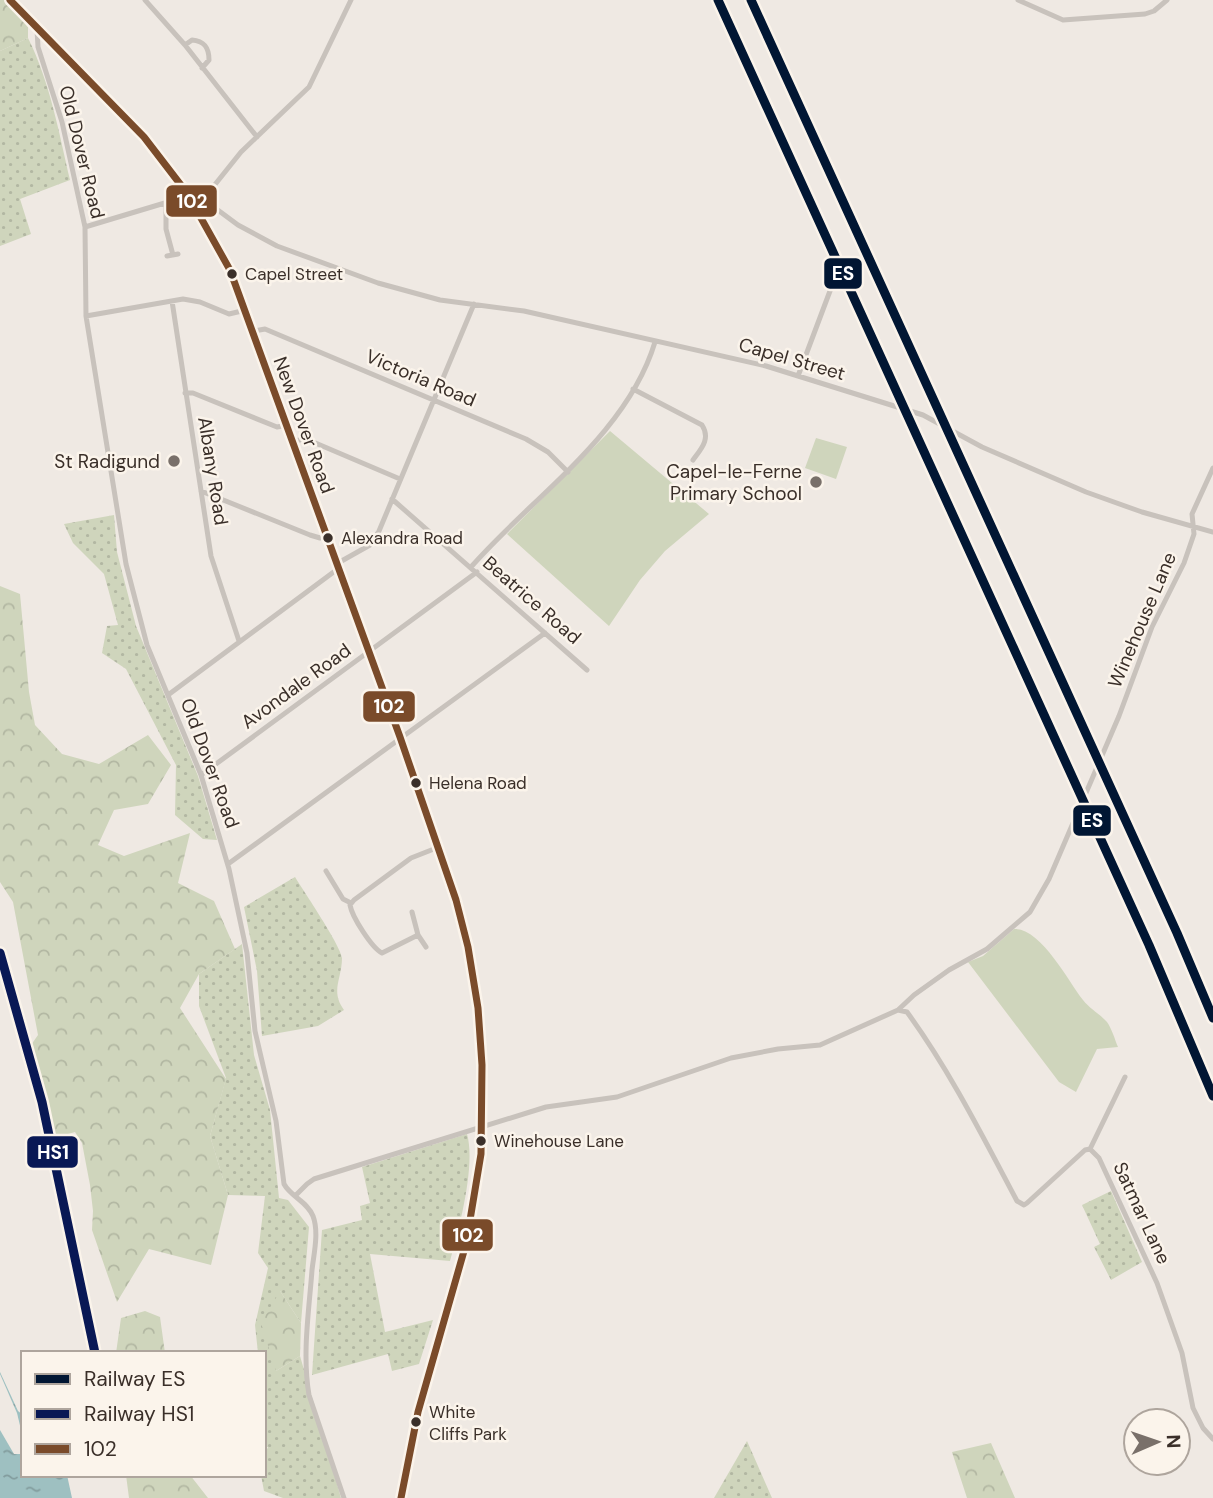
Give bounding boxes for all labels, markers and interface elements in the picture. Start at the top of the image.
street label: Old Dover Road [53,83,111,221]
line badge: 102 [165,184,218,218]
text: 102 [176,189,208,214]
line badge: ES [823,257,863,290]
text: ES [832,261,854,286]
place label: Capel Street [245,263,343,285]
marker: Capel Street [225,267,239,281]
street label: Capel Street [736,332,848,386]
street label: Victoria Road [362,344,480,412]
street label: New Dover Road [268,353,340,497]
street label: Albany Road [192,415,234,527]
place label: St Radigund [54,449,160,474]
marker: St Radigund [166,453,182,469]
place label: Capel-le-Ferne Primary School [666,459,802,506]
marker: Capel-le-Ferne Primary School [808,474,824,490]
place label: Alexandra Road [341,527,463,549]
marker: Alexandra Road [321,531,335,545]
street label: Winehouse Lane [1102,548,1182,692]
street label: Beatrice Road [478,550,586,650]
street label: Avondale Road [236,638,356,734]
line badge: 102 [362,690,416,723]
text: 102 [373,694,405,719]
street label: Old Dover Road [175,695,245,831]
place label: Helena Road [429,772,527,794]
marker: Helena Road [409,776,423,790]
line badge: ES [1072,804,1112,837]
text: ES [1081,808,1103,833]
place label: Winehouse Lane [494,1130,624,1152]
marker: Winehouse Lane [474,1134,488,1148]
line badge: HS1 [26,1135,79,1169]
text: HS1 [37,1140,69,1165]
street label: Satmar Lane [1107,1158,1177,1268]
line badge: 102 [441,1218,494,1252]
text: 102 [452,1223,484,1248]
legend [21,1351,266,1477]
text: Railway ES [84,1365,185,1393]
text: Railway HS1 [84,1400,194,1428]
place label: White Cliffs Park [429,1401,507,1445]
north arrow [1122,1407,1192,1477]
marker: White Cliffs Park [409,1415,423,1429]
text: N [1161,1434,1186,1449]
text: 102 [84,1435,117,1463]

